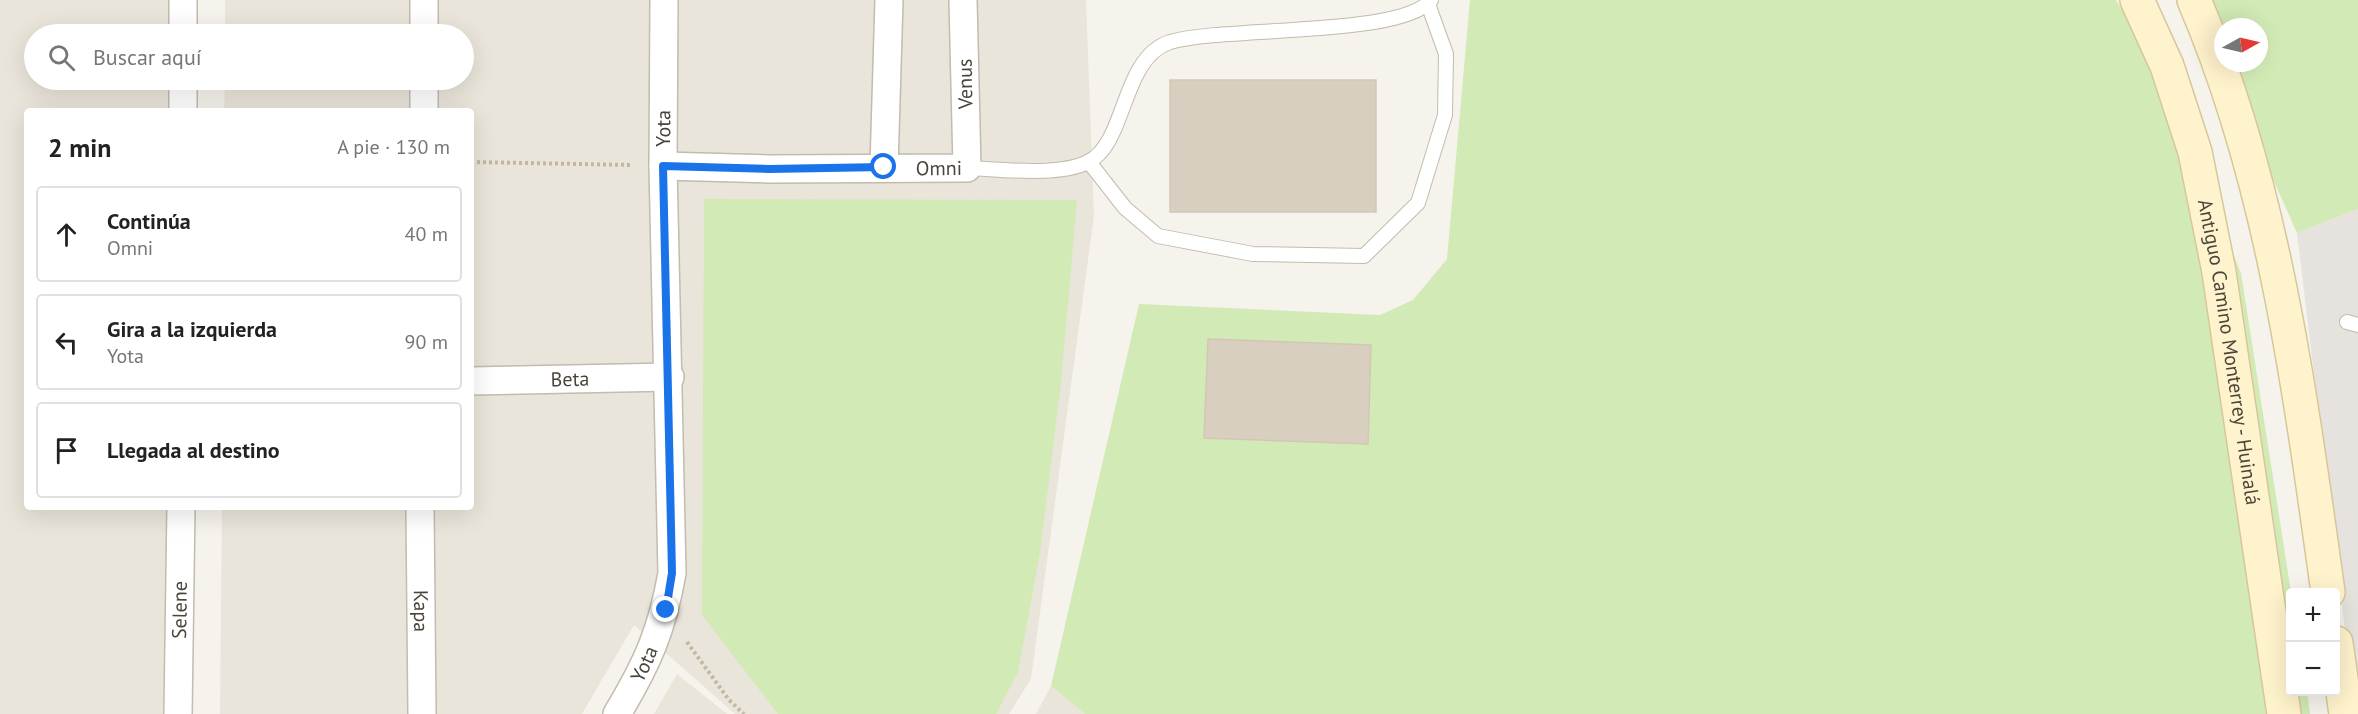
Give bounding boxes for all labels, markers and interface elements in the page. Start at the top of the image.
north arrow [2214,18,2268,72]
search box [24,24,474,90]
icon: search [45,41,78,74]
text: Buscar aquí [93,43,202,71]
street label: Venus [952,59,978,110]
street label: Yota [650,110,676,147]
text: 2 min [48,131,111,164]
text: A pie · 130 m [337,134,450,160]
route start [870,153,896,179]
street label: Omni [916,155,962,181]
street label: Antiguo Camino Monterrey - Huinalá [2192,197,2266,507]
text: Continúa [107,207,191,235]
icon: ahead [50,218,83,251]
text: 40 m [405,221,448,247]
text: Omni [107,235,153,261]
text: Gira a la izquierda [107,315,277,343]
icon: left [50,326,83,359]
text: 90 m [405,329,448,355]
text: Yota [107,343,144,369]
street label: Beta [550,366,590,392]
icon: arrive [50,434,83,467]
text: Llegada al destino [107,436,280,464]
street label: Selene [166,581,193,639]
map controls [2286,588,2340,696]
button: + [2286,588,2340,642]
street label: Kapa [408,590,434,632]
route end [652,596,678,622]
street label: Yota [625,642,664,686]
button: − [2286,642,2340,696]

